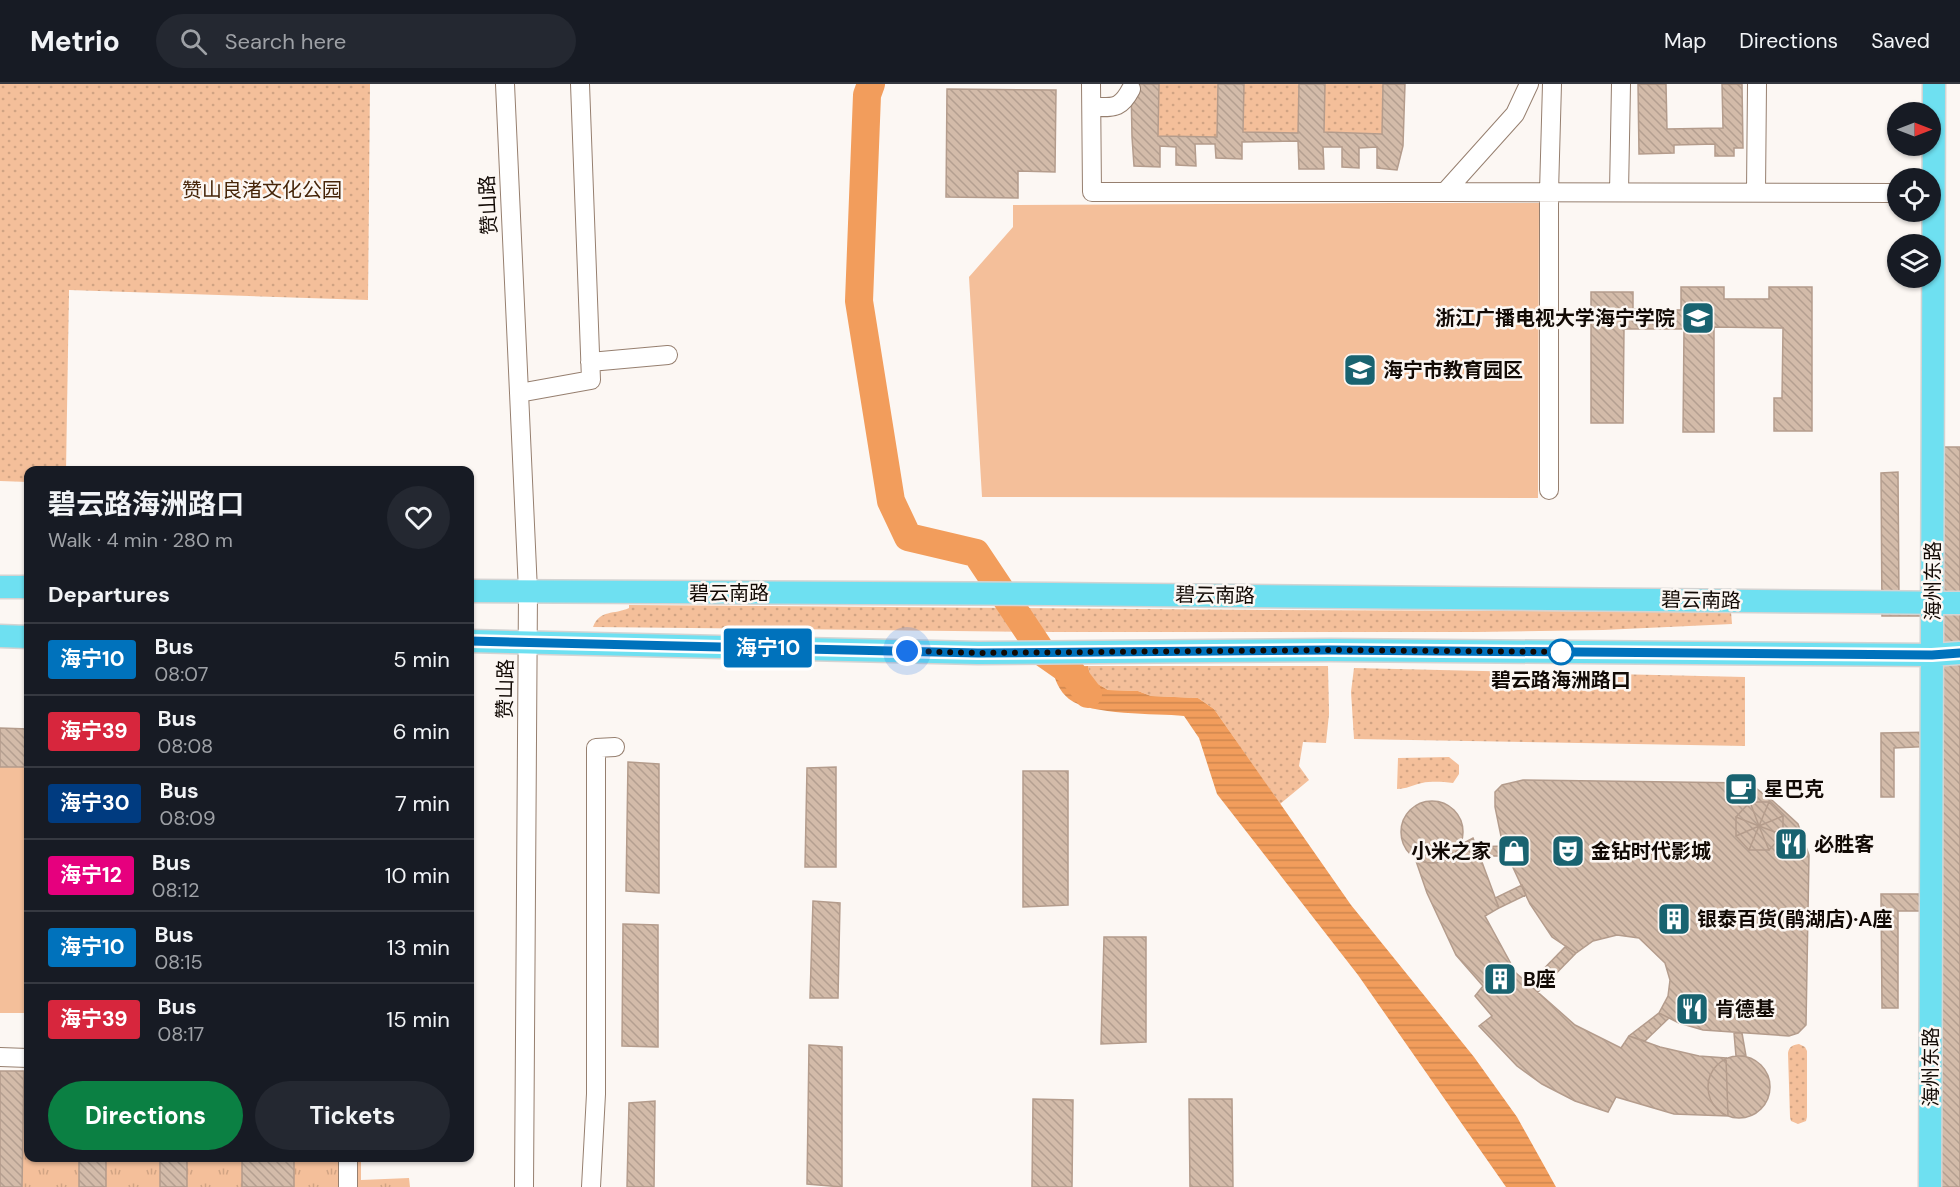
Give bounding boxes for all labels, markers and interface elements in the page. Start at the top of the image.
search box [156,14,576,68]
text: Metrio [30,23,120,60]
icon: search [177,25,210,58]
text: Search here [225,27,346,56]
text: Map [1664,27,1706,55]
text: Directions [1739,27,1838,55]
text: Saved [1871,27,1930,55]
north arrow [1887,102,1941,156]
map controls [1887,102,1941,288]
button: locate [1887,168,1941,222]
street label: 赞山路 [473,174,503,236]
park label: 赞山良渚文化公园 [182,177,342,203]
button: layers [1887,234,1941,288]
school or university icon: 浙江广播电视大学海宁学院 [1680,300,1716,336]
place label: 浙江广播电视大学海宁学院 [1435,305,1675,331]
school or university icon: 海宁市教育园区 [1342,352,1378,388]
place label: 海宁市教育园区 [1383,357,1523,383]
text: 碧云路海洲路口 [48,486,244,523]
button: heart [387,486,450,549]
text: Walk · 4 min · 280 m [48,527,233,553]
street label: 海州东路 [1920,541,1946,621]
text: Departures [48,580,170,609]
street label: 碧云南路 [689,580,769,606]
street label: 碧云南路 [1175,581,1255,609]
street label: 碧云南路 [1661,586,1741,614]
line badge: 海宁10 [726,628,810,668]
text: Bus [154,632,194,661]
text: 海宁10 [736,634,800,662]
your location [892,636,922,666]
marker: 碧云路海洲路口 [1548,639,1574,665]
text: 海宁10 [60,645,124,673]
text: 5 min [393,645,450,674]
street label: 赞山路 [491,659,519,719]
text: 08:07 [154,661,208,687]
place label: 碧云路海洲路口 [1491,667,1631,693]
text: Bus [158,704,197,733]
text: 海宁39 [60,717,128,745]
text: 6 min [393,717,450,746]
text: 08:08 [158,733,213,759]
cafe icon: 星巴克 [1723,771,1759,807]
text: Bus [159,776,199,805]
place label: 星巴克 [1764,776,1824,802]
text: 海宁30 [60,789,129,817]
text: 7 min [395,789,450,818]
text: 08:09 [159,805,216,831]
restaurant icon: 必胜客 [1773,826,1809,862]
place label: 必胜客 [1814,831,1874,857]
shop icon: 小米之家 [1496,833,1532,869]
theatre icon: 金钻时代影城 [1550,833,1586,869]
place label: 小米之家 [1411,838,1491,864]
place label: 金钻时代影城 [1591,838,1711,864]
text: Bus [152,848,191,877]
text: 海宁12 [60,861,122,889]
text: 10 min [385,861,450,890]
text: 08:12 [152,877,199,903]
building icon: 银泰百货(鹃湖店)·A座 [1656,901,1692,937]
place label: 银泰百货(鹃湖店)·A座 [1697,906,1892,932]
text: Bus [154,920,194,949]
text: 海宁10 [60,933,124,961]
text: 13 min [387,933,450,962]
text: 08:15 [154,949,203,975]
building icon: B座 [1482,961,1518,997]
place label: B座 [1523,966,1556,992]
restaurant icon: 肯德基 [1674,991,1710,1027]
text: Bus [158,992,197,1021]
place label: 肯德基 [1715,996,1775,1022]
text: 海宁39 [60,1005,128,1033]
text: 15 min [386,1005,450,1034]
text: 08:17 [158,1021,204,1047]
street label: 海州东路 [1918,1027,1944,1107]
button: Directions [48,1081,243,1150]
button: Tickets [255,1081,450,1150]

